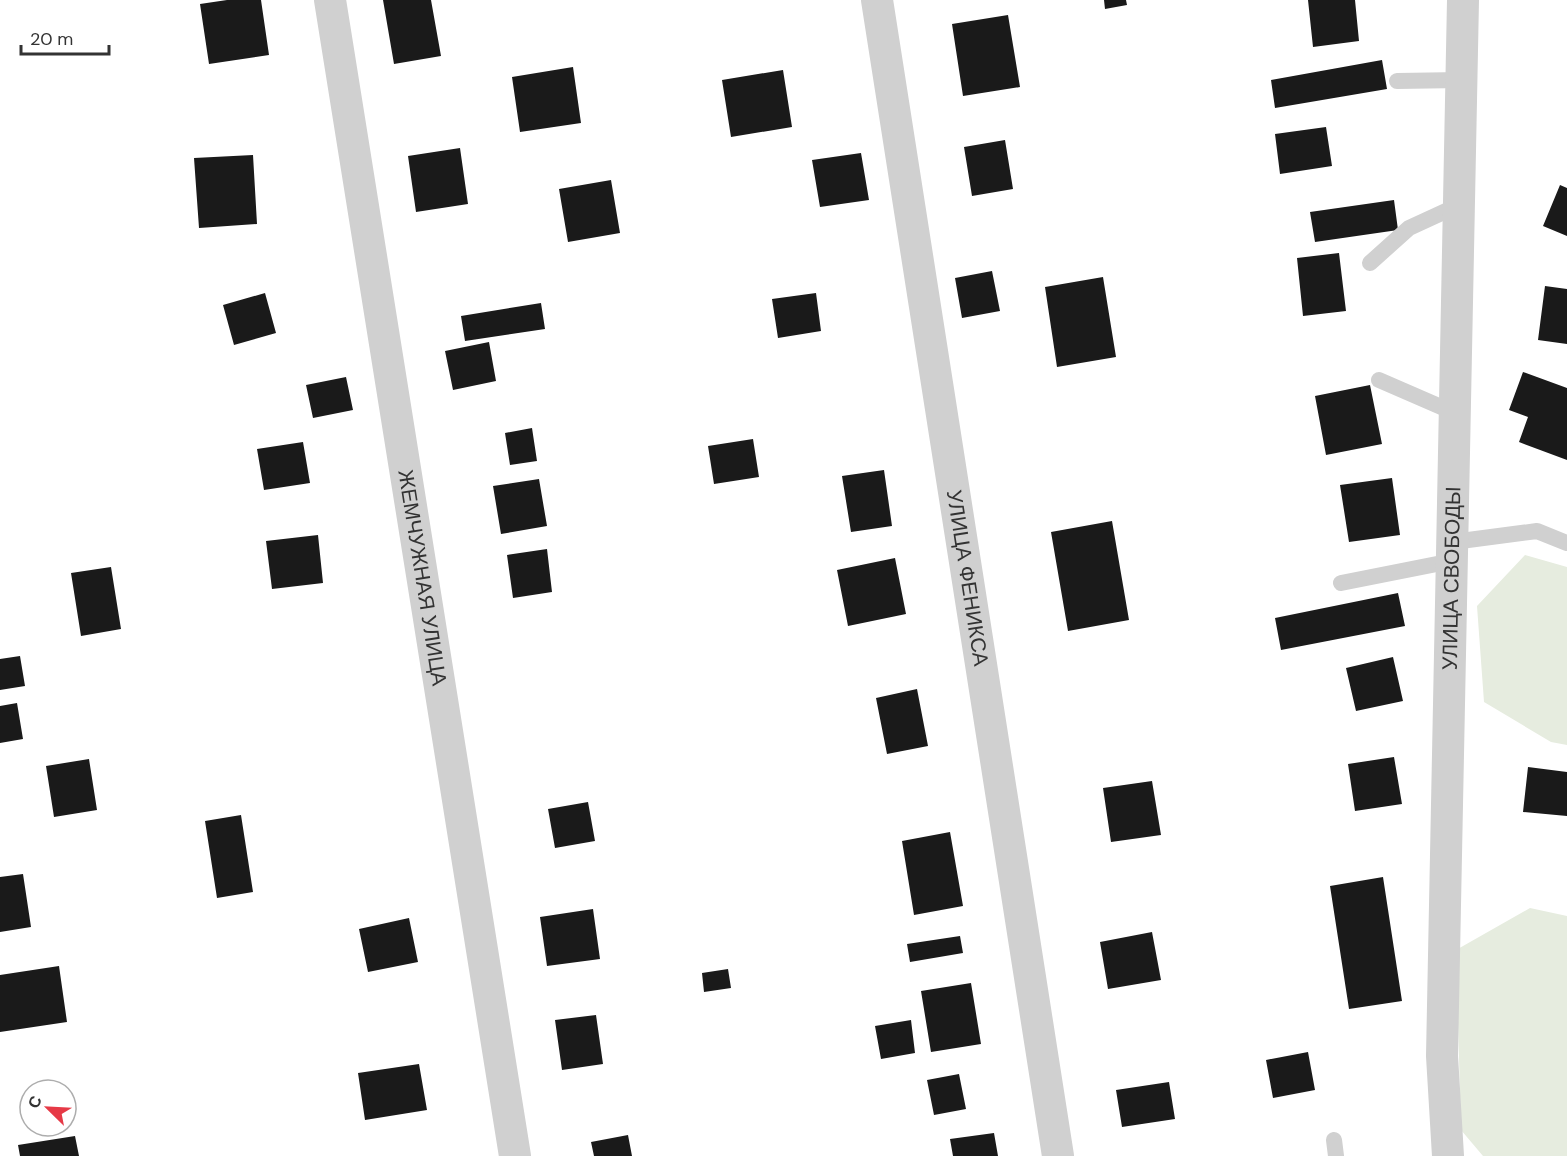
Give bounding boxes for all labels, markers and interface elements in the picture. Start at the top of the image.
scale bar [21,18,110,56]
text: 20 m [30,27,73,51]
street label: ЖЕМЧУЖНАЯ УЛИЦА [391,468,454,688]
street label: УЛИЦА СВОБОДЫ [1436,486,1467,670]
street label: УЛИЦА ФЕНИКСА [940,488,995,668]
north arrow [18,1078,78,1138]
text: С [23,1092,47,1112]

